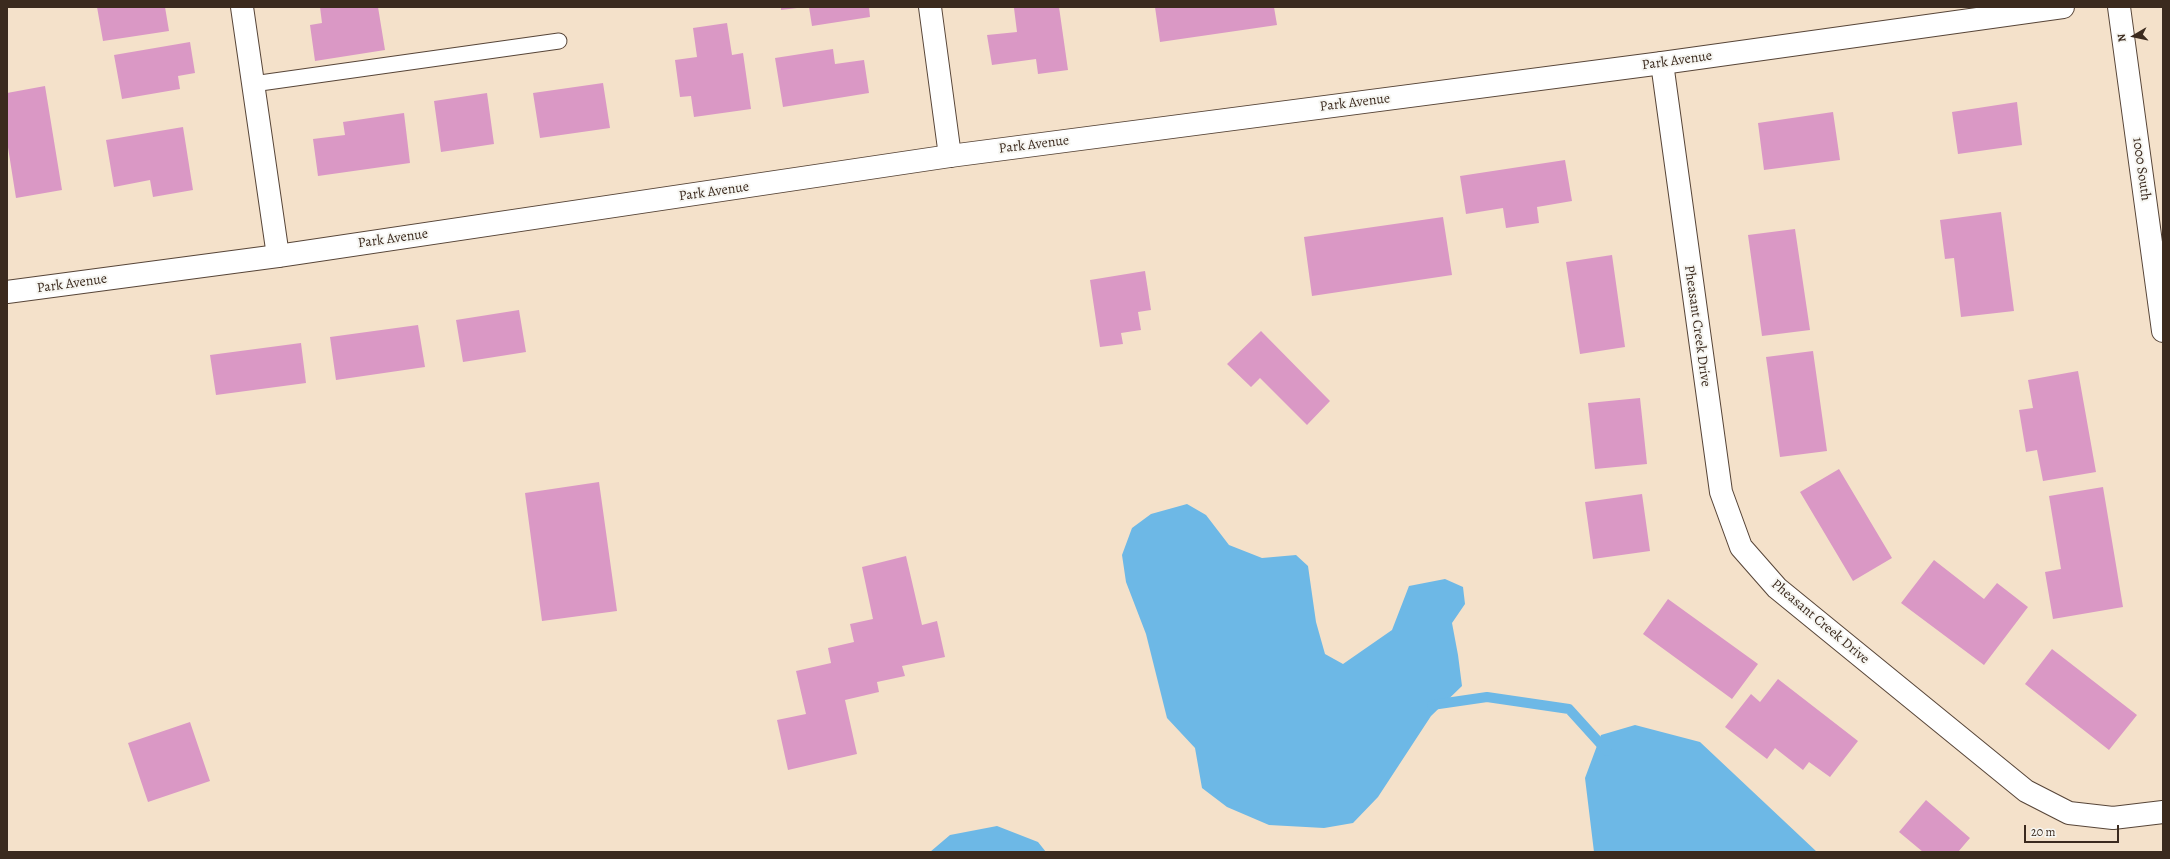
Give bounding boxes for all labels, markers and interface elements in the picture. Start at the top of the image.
north arrow [2114,16,2154,56]
text: N [2114,33,2130,43]
street label: Park Avenue [1641,48,1713,74]
street label: Park Avenue [1319,90,1391,116]
street label: Park Avenue [998,132,1070,158]
street label: 1000 South [2128,136,2154,202]
street label: Park Avenue [678,179,750,205]
street label: Park Avenue [357,226,429,252]
street label: Pheasant Creek Drive [1680,264,1714,388]
street label: Park Avenue [36,271,108,297]
street label: Pheasant Creek Drive [1768,576,1872,668]
scale bar [2026,817,2121,843]
text: 20 m [2031,824,2055,840]

